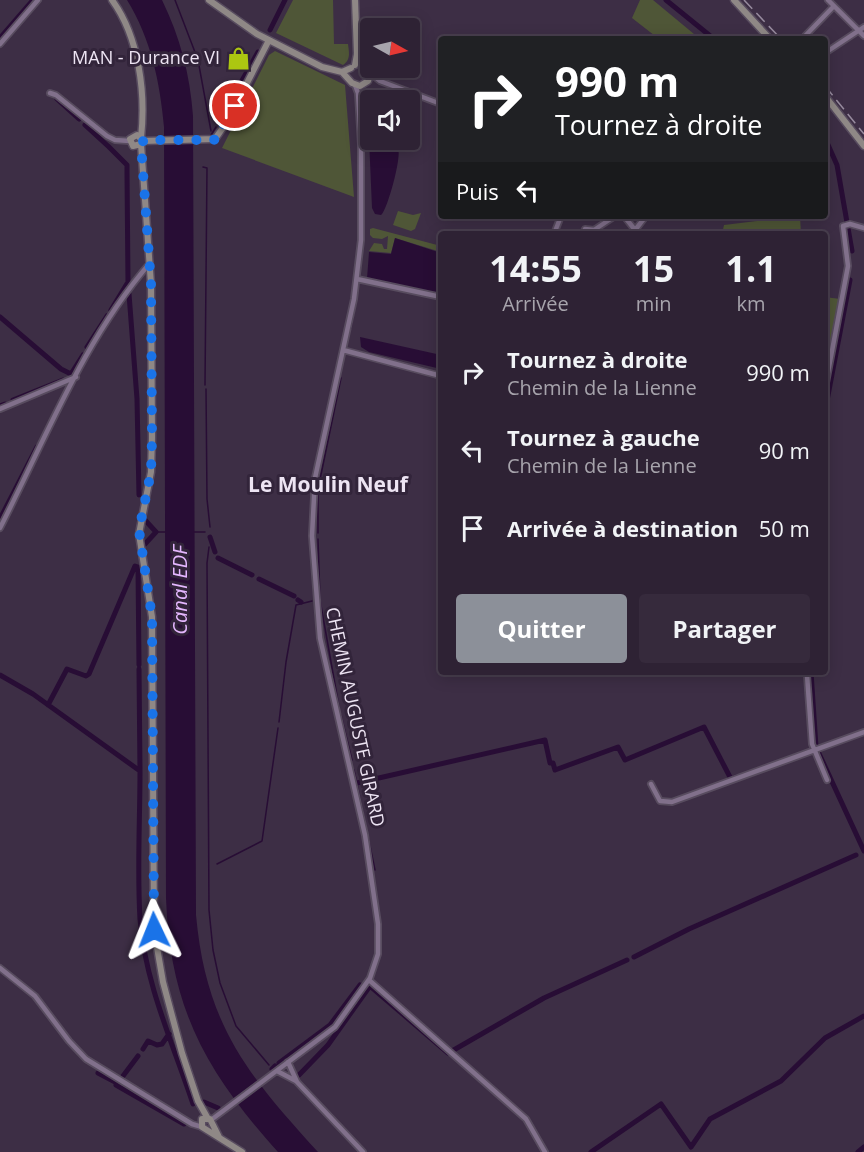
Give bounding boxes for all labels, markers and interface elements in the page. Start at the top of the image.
north arrow [360,18,420,78]
map controls [360,18,420,150]
place label: MAN - Durance VI [72,45,220,69]
shop icon: MAN - Durance VI [225,45,251,71]
text: 990 m [555,52,679,109]
icon: right [456,60,534,138]
pin [209,80,260,131]
icon: arrive [218,89,251,122]
button: sound [360,90,420,150]
text: Tournez à droite [555,106,763,143]
icon: left [511,174,544,207]
text: Puis [456,176,499,206]
text: 14:55 [489,244,582,293]
text: 15 [633,244,674,293]
text: 1.1 [725,244,777,293]
text: Arrivée [502,290,569,317]
text: min [636,290,671,317]
text: km [737,290,766,317]
text: Tournez à droite [507,344,688,374]
icon: right [456,356,489,389]
text: 990 m [746,357,810,387]
text: Chemin de la Lienne [507,374,697,401]
text: Tournez à gauche [507,422,700,452]
icon: left [456,434,489,467]
text: 90 m [759,435,810,465]
text: Chemin de la Lienne [507,452,697,479]
district label: Le Moulin Neuf [248,470,410,498]
icon: arrive [456,512,489,545]
text: Arrivée à destination [507,513,738,543]
text: 50 m [759,513,810,543]
water label: Canal EDF [166,543,193,635]
button: Quitter [456,594,627,663]
button: Partager [639,594,810,663]
street label: CHEMIN AUGUSTE GIRARD [321,605,391,829]
position arrow [122,898,186,962]

